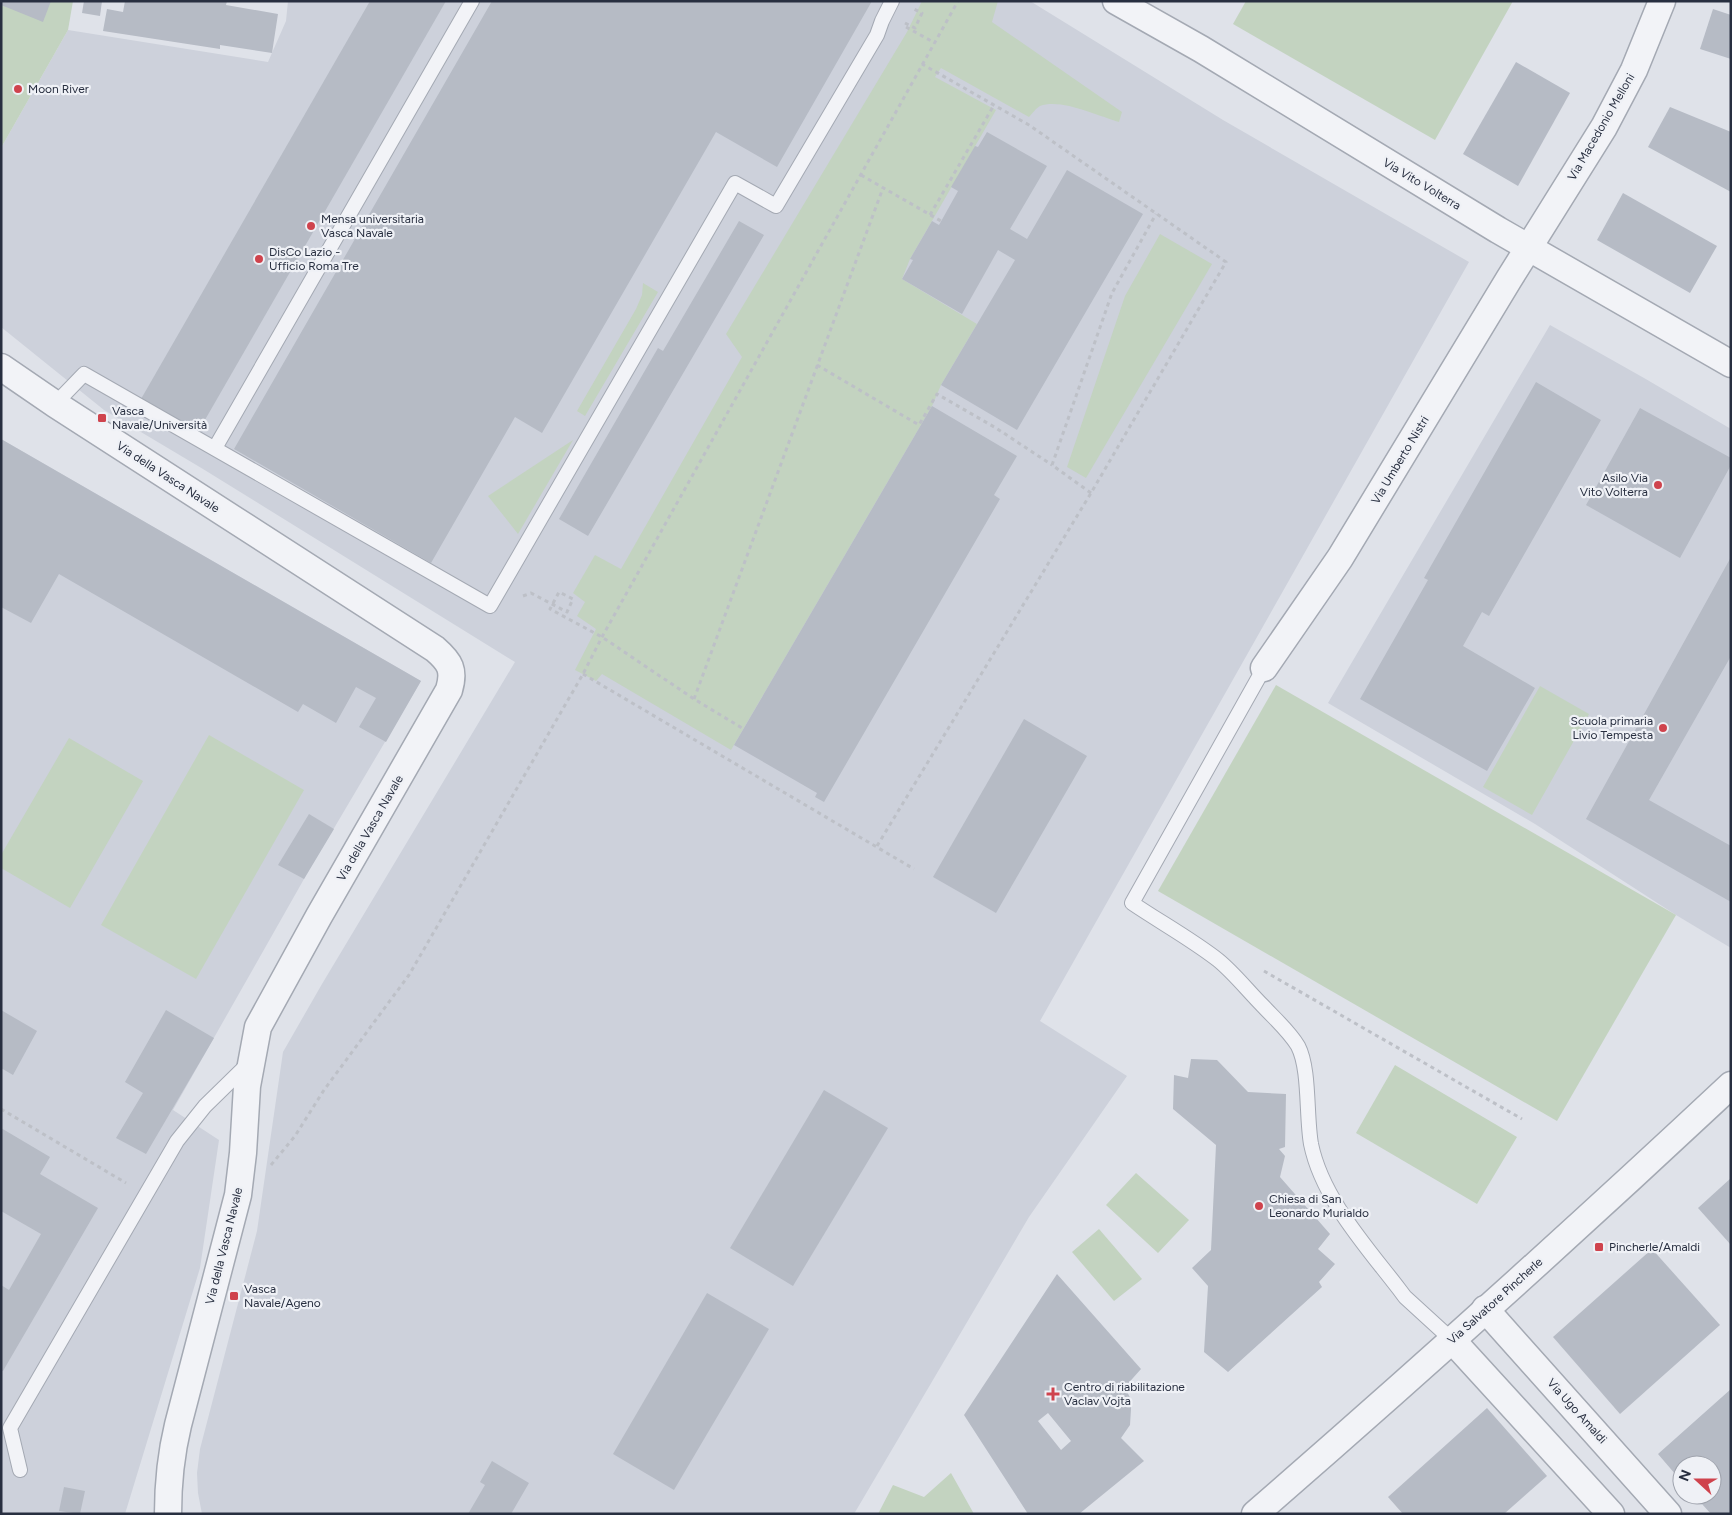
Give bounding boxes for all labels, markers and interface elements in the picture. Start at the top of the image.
street label: Via Macedonio Melloni [1565,71,1637,183]
place label: Moon River [28,82,89,96]
marker: Moon River [12,83,24,95]
street label: Via Vito Volterra [1380,155,1464,213]
place label: Mensa universitaria Vasca Navale [321,212,424,240]
marker: Mensa universitaria Vasca Navale [305,220,317,232]
place label: DisCo Lazio - Ufficio Roma Tre [269,245,359,273]
marker: DisCo Lazio - Ufficio Roma Tre [253,253,265,265]
place label: Vasca Navale/Università [112,404,207,432]
marker: Vasca Navale/Università [96,412,108,424]
street label: Via Umberto Nistri [1368,414,1432,506]
street label: Via della Vasca Navale [114,438,222,516]
place label: Asilo Via Vito Volterra [1580,471,1648,499]
marker: Asilo Via Vito Volterra [1652,479,1664,491]
place label: Scuola primaria Livio Tempesta [1571,714,1653,742]
marker: Scuola primaria Livio Tempesta [1657,722,1669,734]
street label: Via della Vasca Navale [334,772,406,883]
street label: Via della Vasca Navale [203,1186,245,1306]
place label: Chiesa di San Leonardo Murialdo [1269,1192,1369,1220]
marker: Chiesa di San Leonardo Murialdo [1253,1200,1265,1212]
place label: Pincherle/Amaldi [1609,1240,1700,1254]
marker: Pincherle/Amaldi [1593,1241,1605,1253]
street label: Via Salvatore Pincherle [1445,1254,1546,1347]
place label: Vasca Navale/Ageno [244,1282,321,1310]
marker: Vasca Navale/Ageno [228,1290,240,1302]
street label: Via Ugo Amaldi [1544,1376,1610,1446]
place label: Centro di riabilitazione Vaclav Vojta [1064,1380,1185,1408]
marker: Centro di riabilitazione Vaclav Vojta [1046,1387,1060,1401]
north arrow [1672,1455,1722,1505]
text: N [1675,1467,1695,1484]

